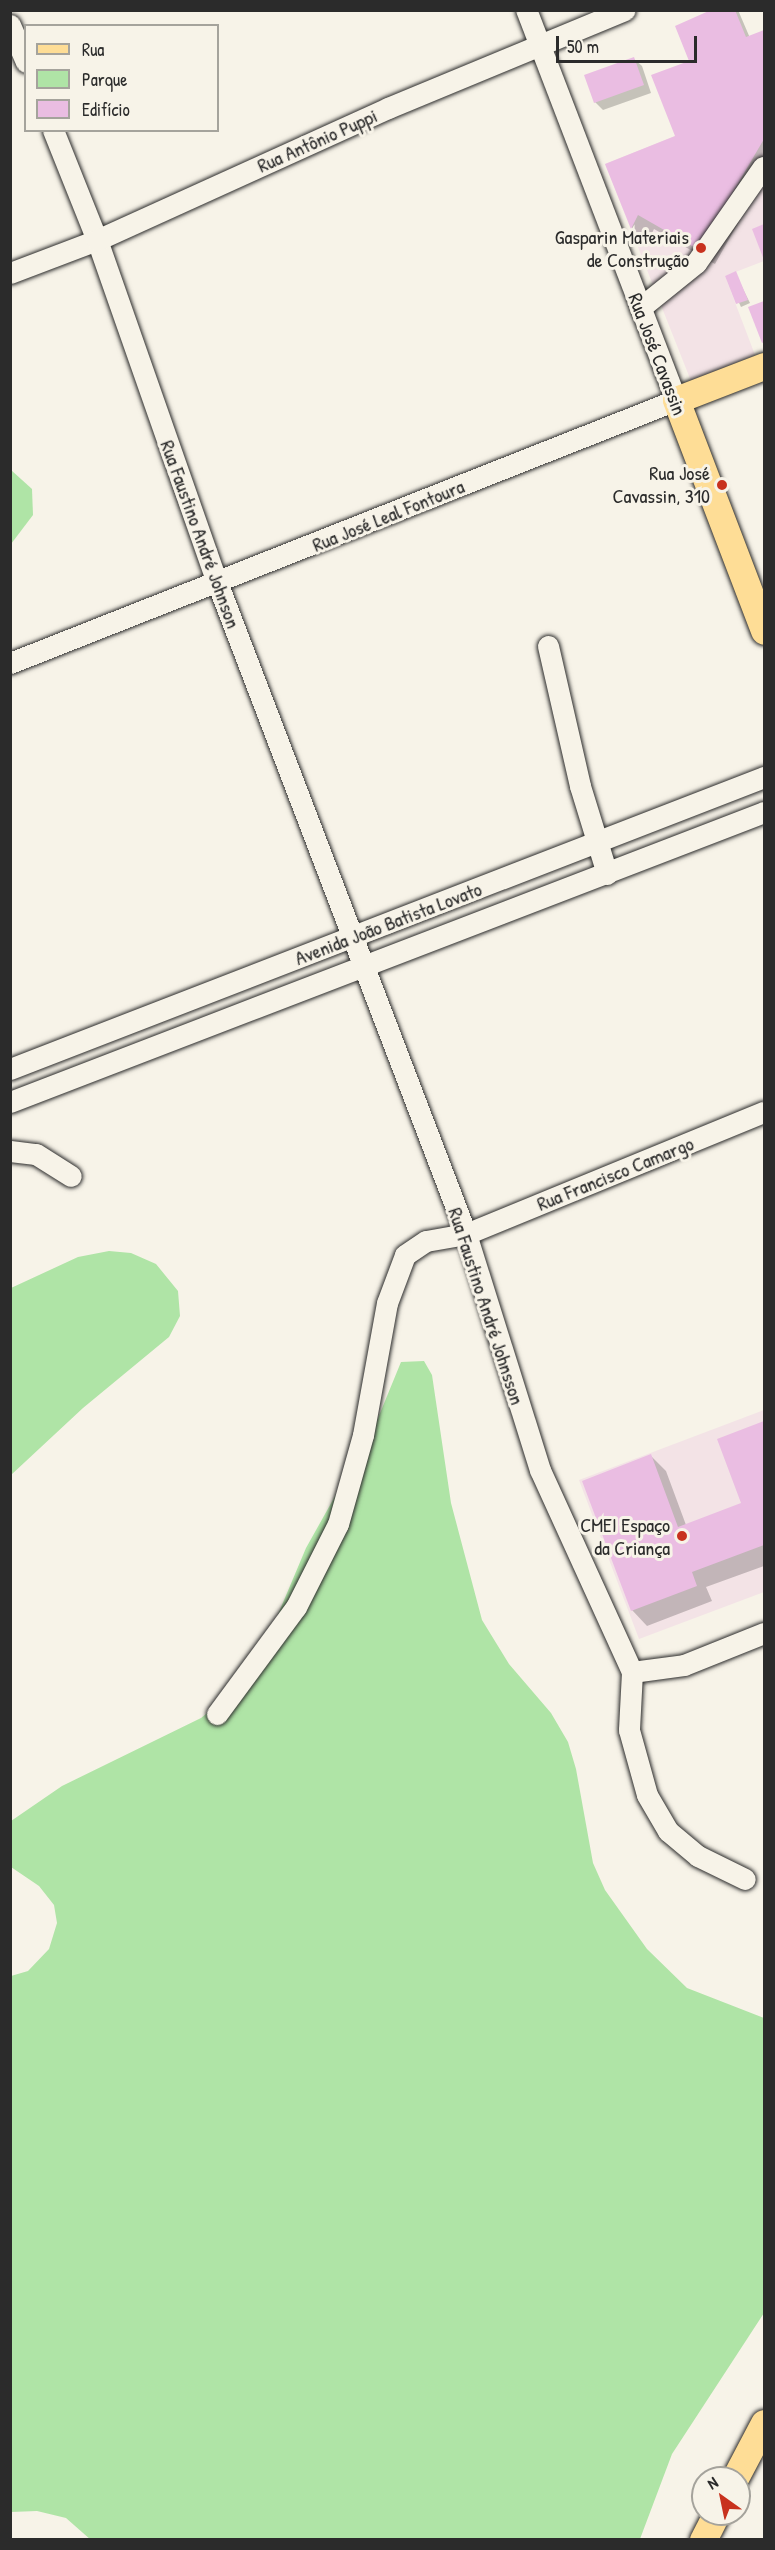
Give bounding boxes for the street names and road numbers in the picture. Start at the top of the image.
street label: Rua Antônio Puppi [253,103,381,177]
street label: Rua José Cavassin [624,290,692,418]
street label: Rua Faustino André Johnson [156,437,246,631]
street label: Rua José Leal Fontoura [309,474,467,556]
street label: Avenida João Batista Lovato [291,876,485,970]
street label: Rua Francisco Camargo [533,1131,697,1215]
street label: Rua Faustino André Johnsson [444,1204,530,1408]

